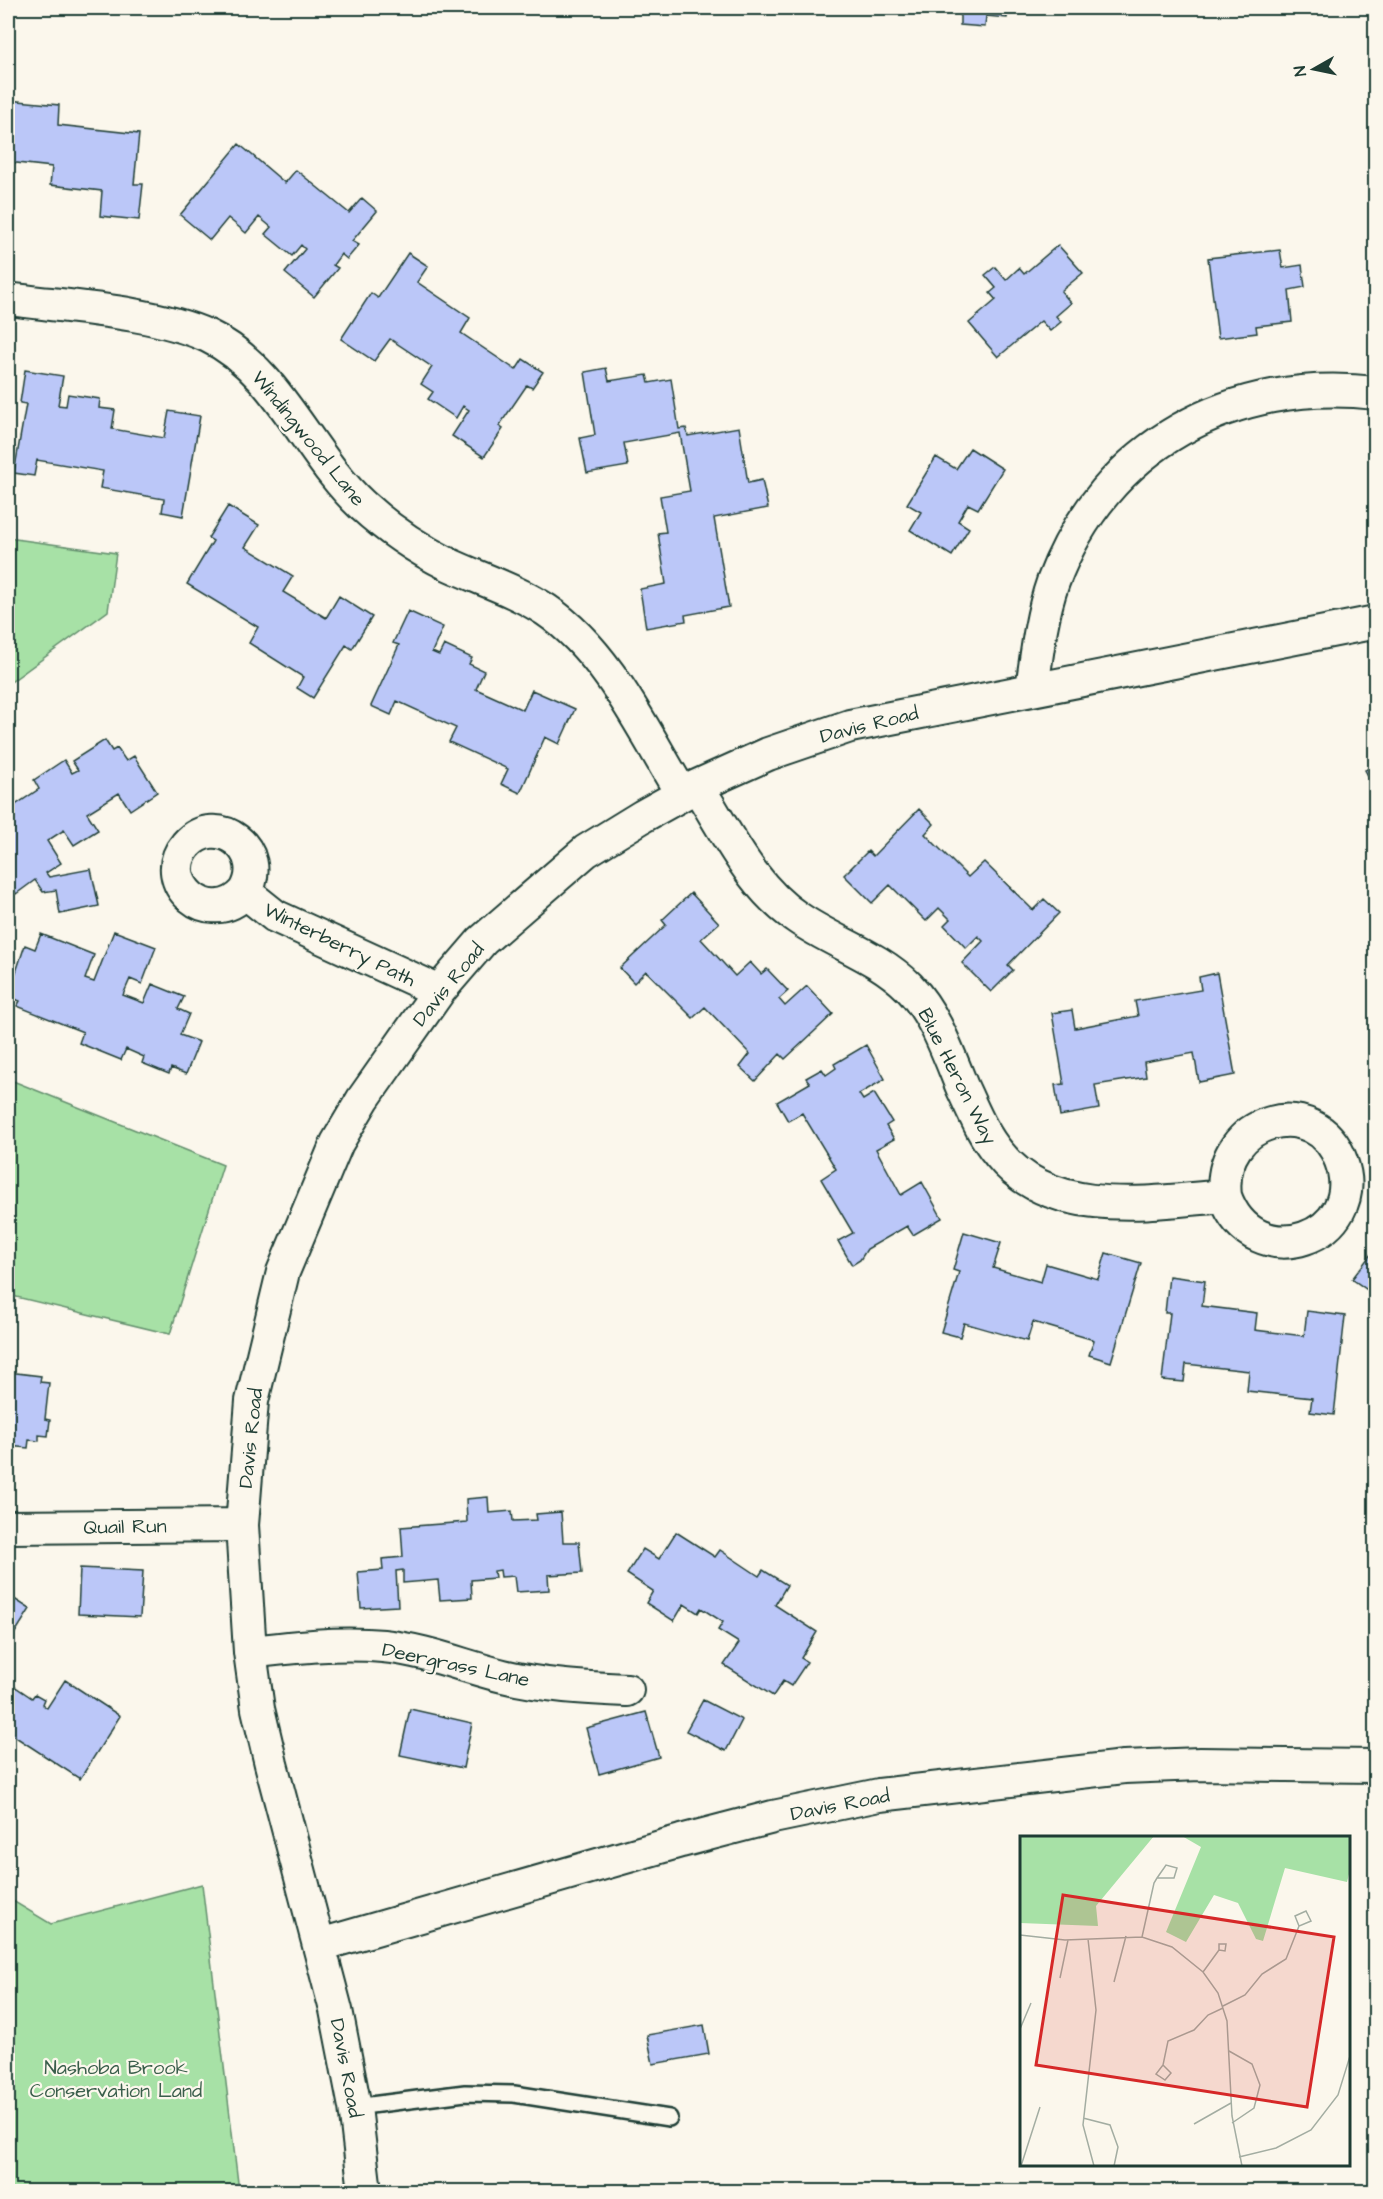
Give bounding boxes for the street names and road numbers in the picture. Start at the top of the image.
street label: Windingwood Lane [244,365,372,513]
street label: Davis Road [817,699,921,751]
street label: Winterberry Path [258,896,420,995]
street label: Davis Road [406,937,491,1033]
street label: Blue Heron Way [910,1003,1004,1150]
street label: Davis Road [232,1387,270,1490]
street label: Quail Run [83,1512,167,1542]
street label: Deergrass Lane [379,1636,532,1695]
street label: Davis Road [788,1782,892,1828]
street label: Davis Road [323,2016,369,2120]

